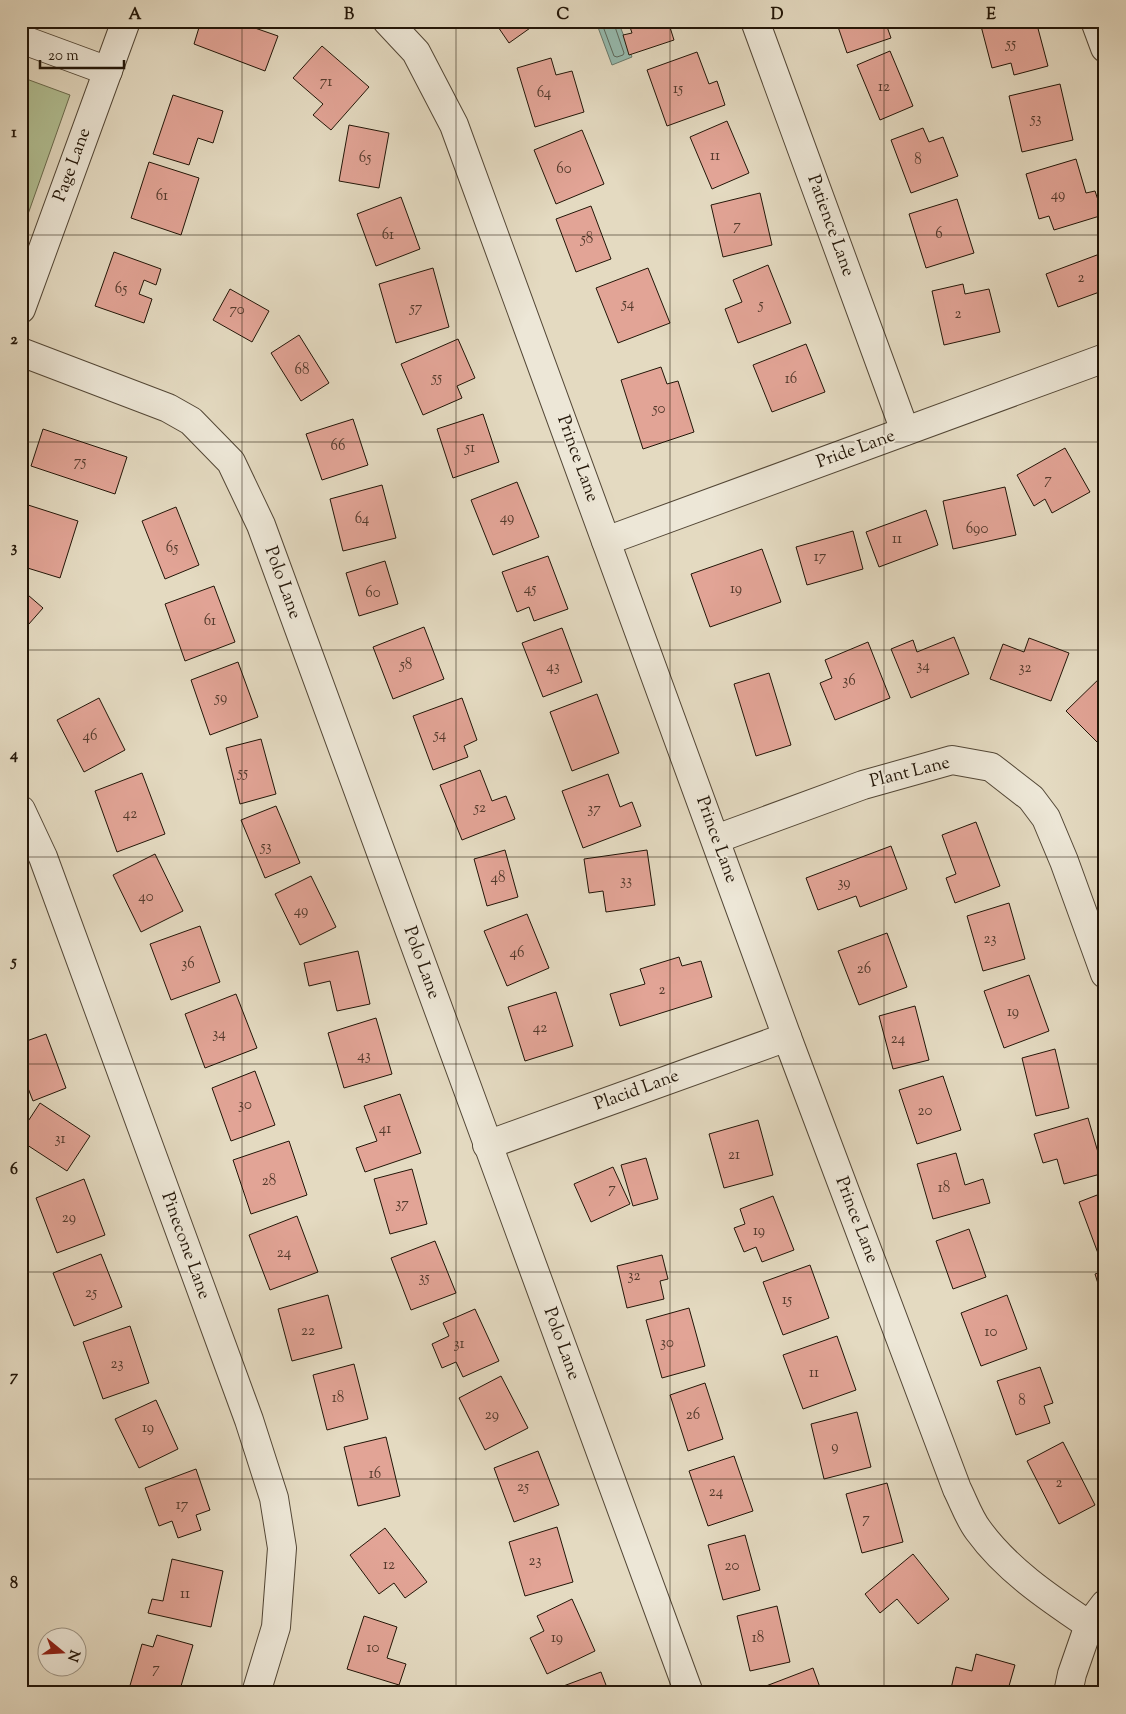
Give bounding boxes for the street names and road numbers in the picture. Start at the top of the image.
street label: Page Lane [48,124,98,206]
street label: Patience Lane [800,172,860,280]
street label: Prince Lane [549,412,605,506]
street label: Pride Lane [813,424,899,476]
street label: Polo Lane [257,543,307,623]
street label: Plant Lane [867,750,953,796]
street label: Prince Lane [688,793,744,887]
street label: Polo Lane [396,923,446,1003]
street label: Placid Lane [591,1064,683,1118]
street label: Prince Lane [828,1173,884,1267]
street label: Pinecone Lane [154,1189,216,1303]
street label: Polo Lane [536,1304,586,1384]

